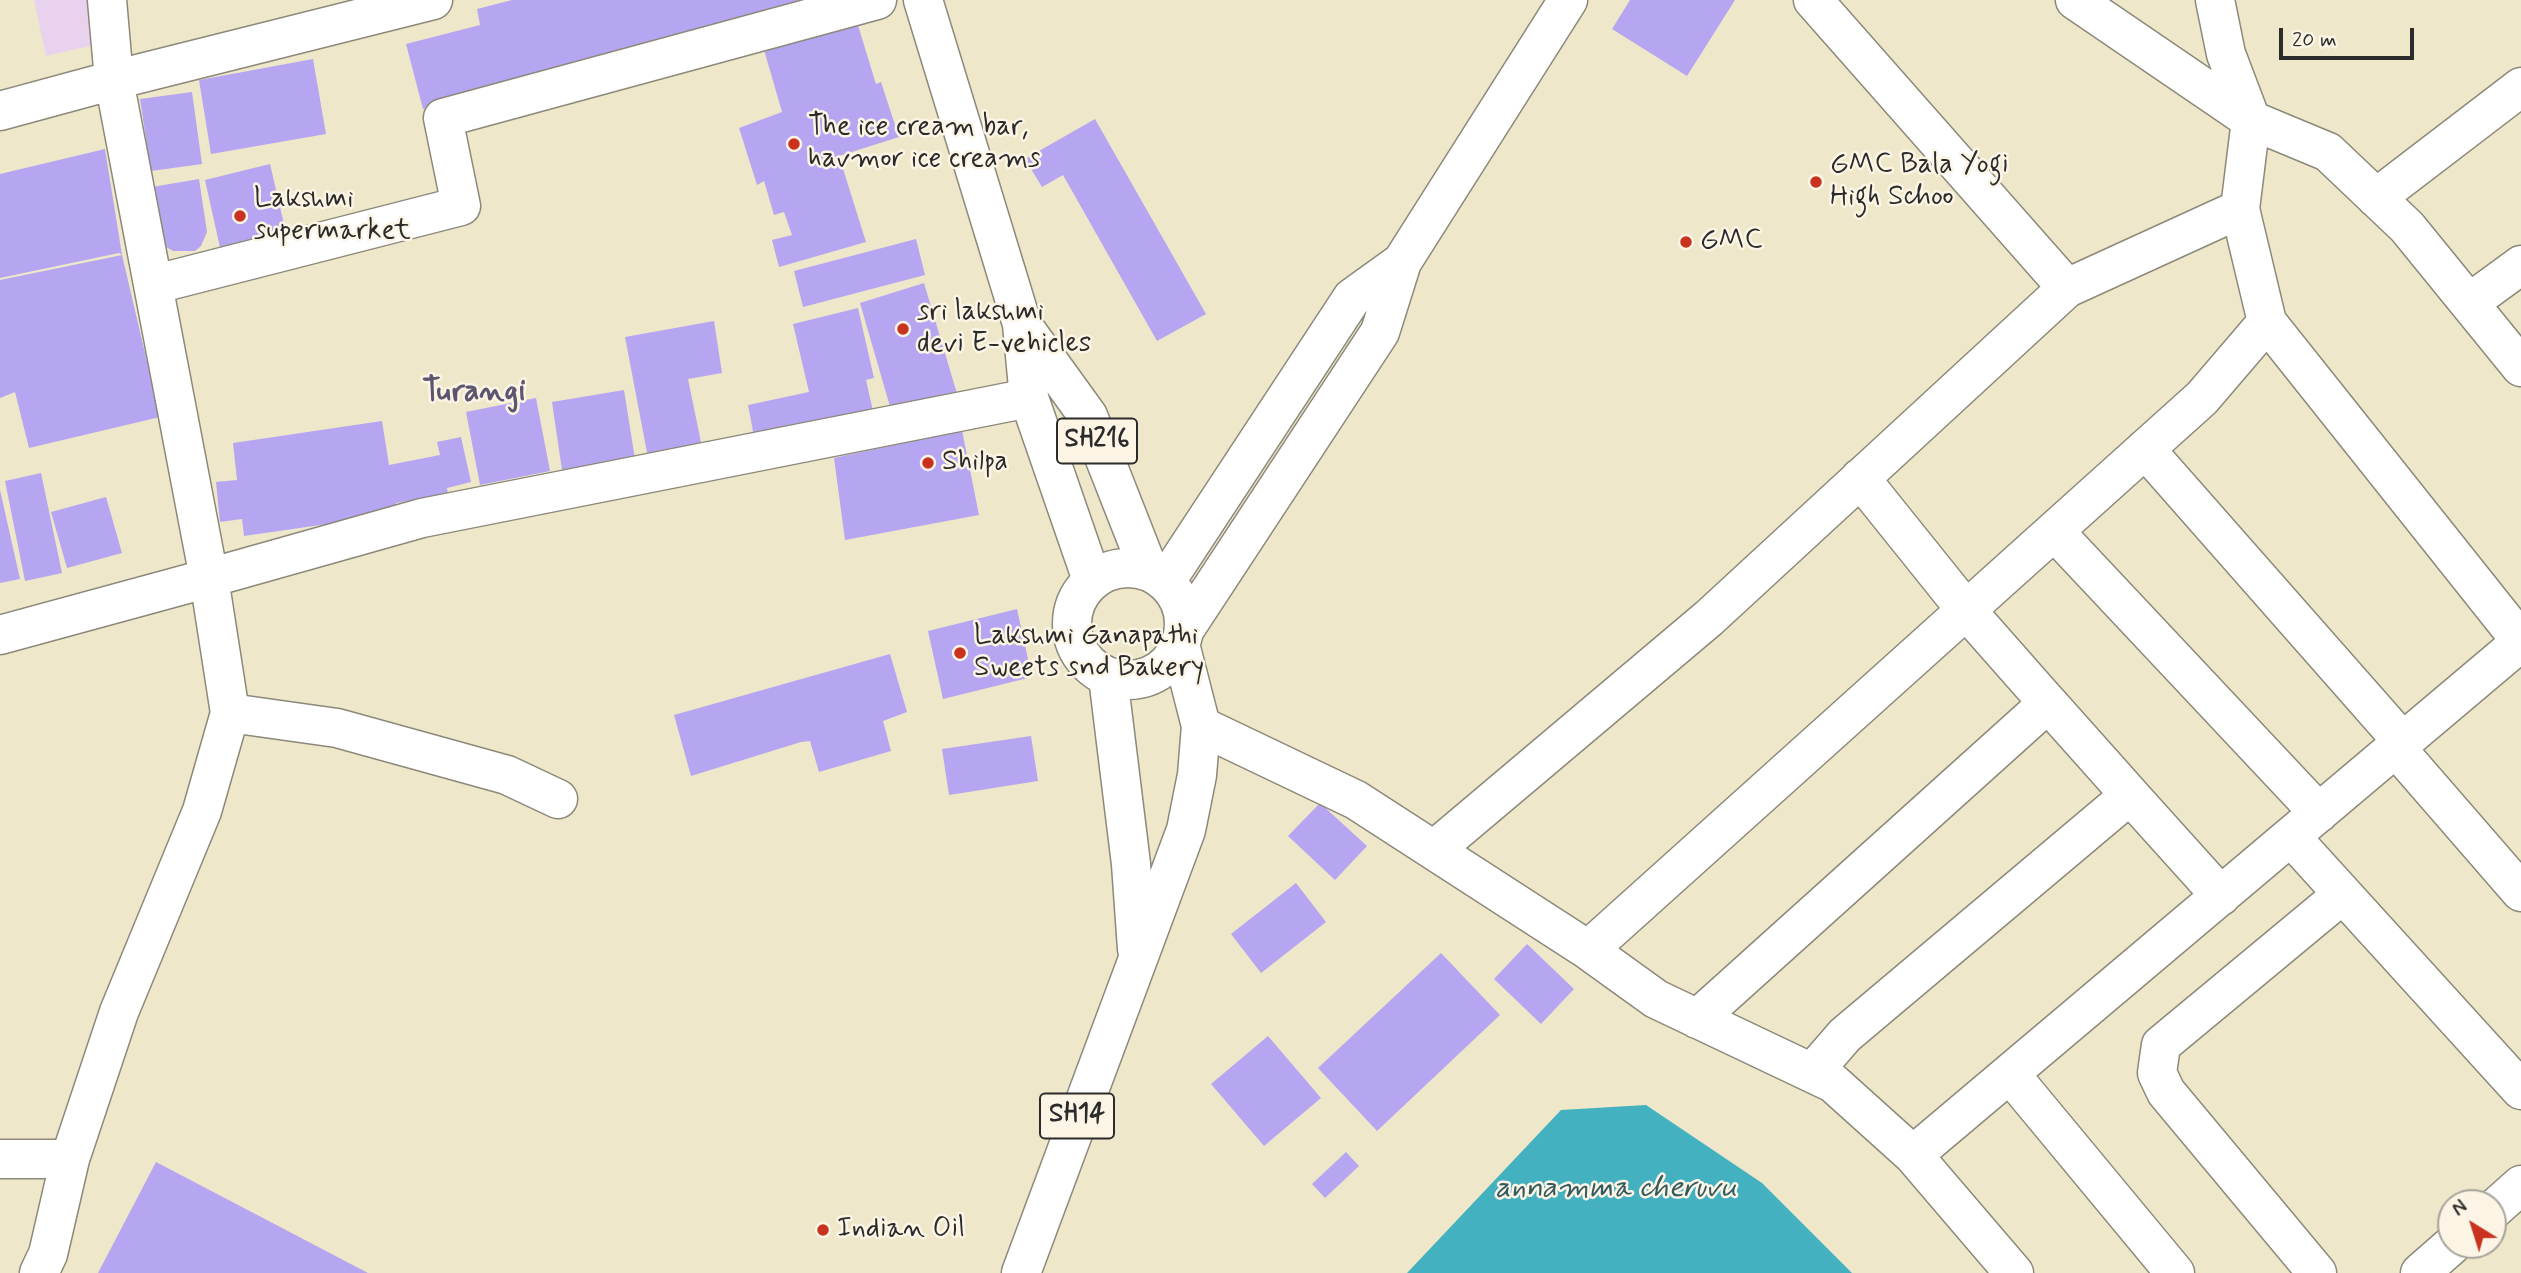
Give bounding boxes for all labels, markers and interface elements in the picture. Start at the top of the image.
scale bar [2283,14,2418,58]
text: 20 m [2292,26,2337,54]
place label: The ice cream bar, havmor ice creams [808,111,1040,177]
marker: The ice cream bar, havmor ice creams [786,136,802,152]
place label: GMC Bala Yogi High Schoo [1830,149,2008,215]
marker: GMC Bala Yogi High Schoo [1808,174,1824,190]
place label: Lakshmi supermarket [254,183,411,249]
marker: Lakshmi supermarket [232,208,248,224]
place label: GMC [1700,225,1763,259]
marker: GMC [1678,234,1694,250]
place label: sri lakshmi devi E-vehicles [917,296,1091,362]
marker: sri lakshmi devi E-vehicles [895,321,911,337]
district label: Turangi [422,374,526,412]
road number: SH216 [1057,418,1137,463]
place label: Shilpa [942,446,1008,480]
marker: Shilpa [920,455,936,471]
place label: Lakshmi Ganapathi Sweets snd Bakery [974,620,1204,686]
marker: Lakshmi Ganapathi Sweets snd Bakery [952,645,968,661]
road number: SH14 [1040,1093,1114,1138]
water label: annamma cheruvu [1495,1172,1737,1208]
north arrow [2437,1189,2507,1259]
text: N [2447,1195,2473,1222]
place label: Indian Oil [837,1213,965,1247]
marker: Indian Oil [815,1222,831,1238]

